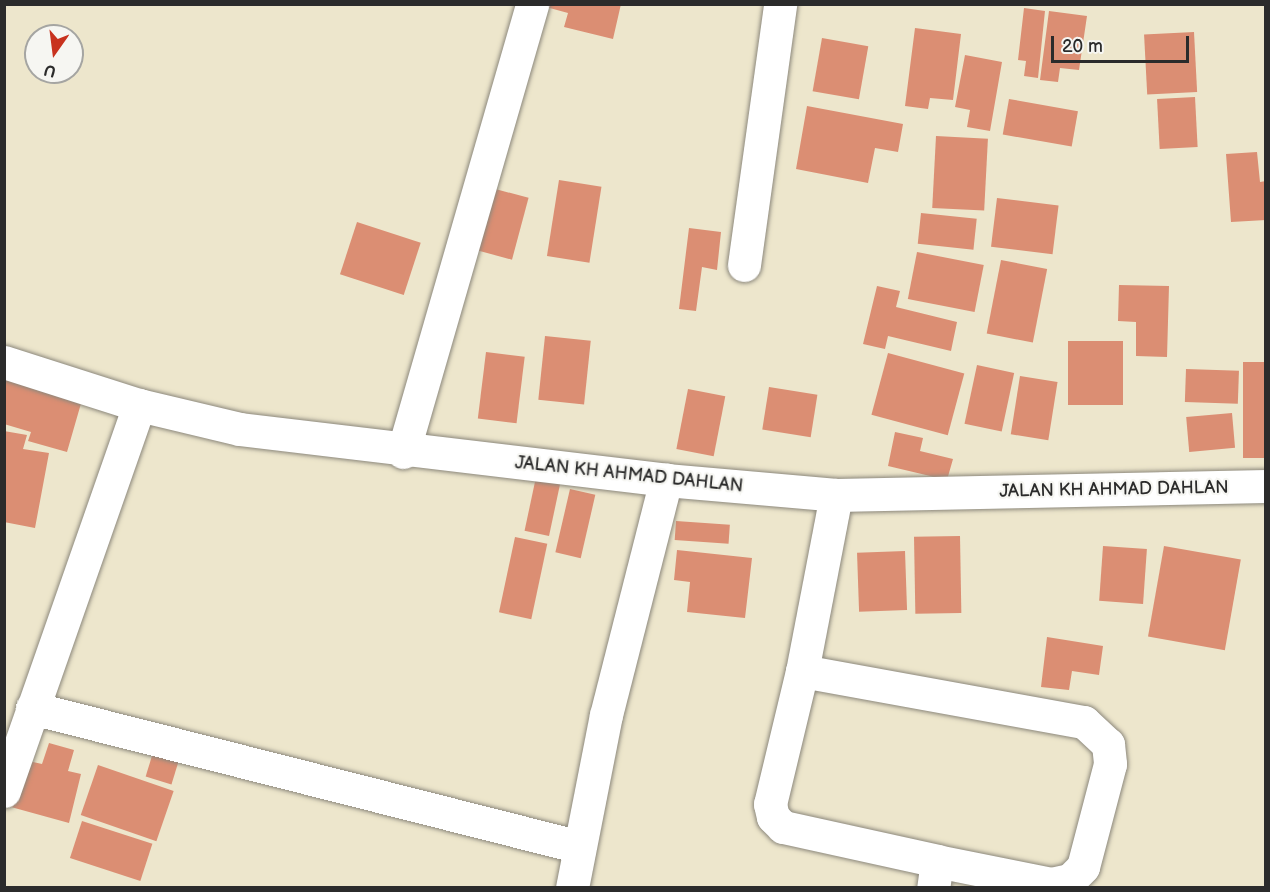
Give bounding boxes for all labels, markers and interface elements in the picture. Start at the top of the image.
north arrow [24,24,84,84]
scale bar [1054,24,1192,62]
text: 20 m [1062,36,1103,57]
text: U [42,59,58,81]
street label: JALAN KH AHMAD DAHLAN [514,452,744,498]
street label: JALAN KH AHMAD DAHLAN [999,477,1229,503]

